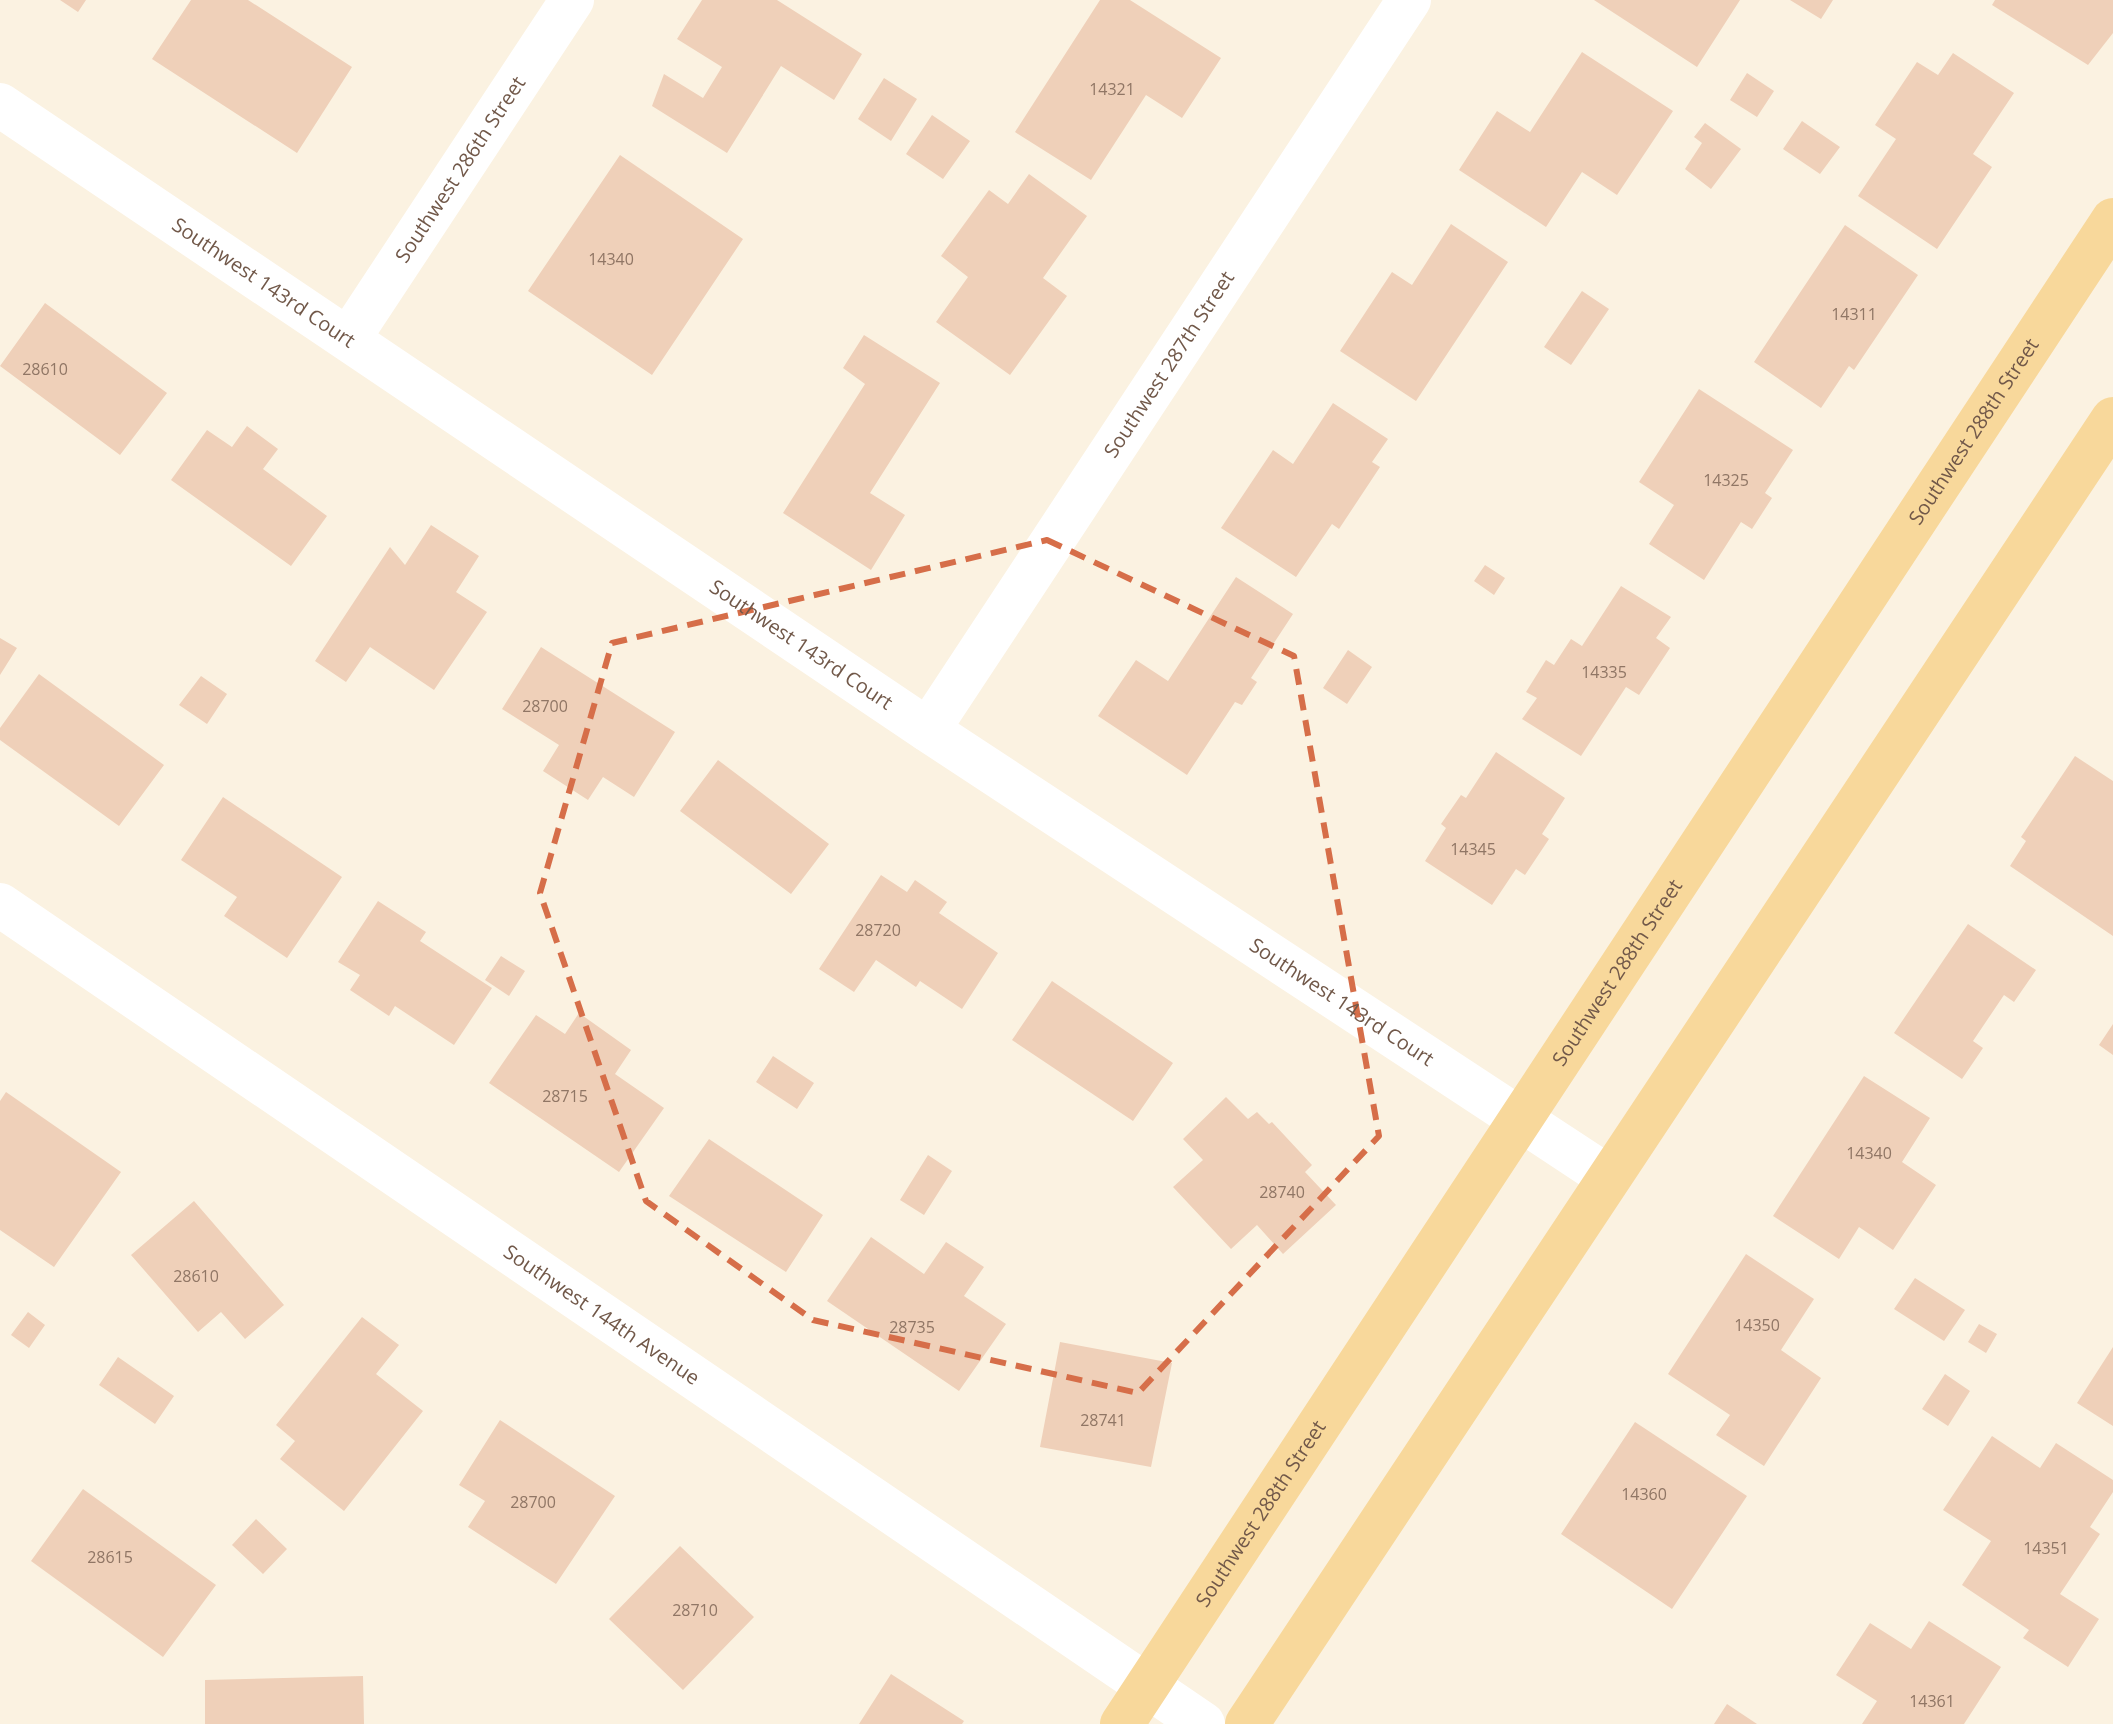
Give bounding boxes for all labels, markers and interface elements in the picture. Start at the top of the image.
street label: Southwest 286th Street [388,71,531,268]
house number: 14321 [1089,78,1135,100]
street label: Southwest 143rd Court [167,211,361,354]
house number: 14340 [588,248,634,270]
street label: Southwest 287th Street [1097,265,1240,462]
house number: 14311 [1831,303,1877,325]
street label: Southwest 288th Street [1902,333,2045,530]
house number: 28610 [22,358,68,380]
house number: 14325 [1703,469,1749,491]
street label: Southwest 143rd Court [705,573,898,716]
house number: 14335 [1581,661,1627,683]
house number: 28700 [522,695,568,717]
house number: 14345 [1450,838,1496,860]
street label: Southwest 288th Street [1545,874,1688,1071]
house number: 28720 [855,919,901,941]
street label: Southwest 143rd Court [1245,931,1439,1072]
house number: 28715 [542,1085,588,1107]
house number: 14340 [1846,1142,1892,1164]
house number: 28740 [1259,1181,1305,1203]
street label: Southwest 144th Avenue [499,1238,705,1391]
house number: 28610 [173,1265,219,1287]
house number: 14350 [1734,1314,1780,1336]
house number: 28735 [889,1316,935,1338]
house number: 28741 [1080,1409,1126,1431]
street label: Southwest 288th Street [1189,1415,1332,1612]
house number: 14360 [1621,1483,1667,1505]
house number: 28700 [510,1491,556,1513]
house number: 14351 [2023,1537,2069,1559]
house number: 28615 [87,1546,133,1568]
house number: 28710 [672,1599,718,1621]
house number: 14361 [1909,1690,1955,1712]

